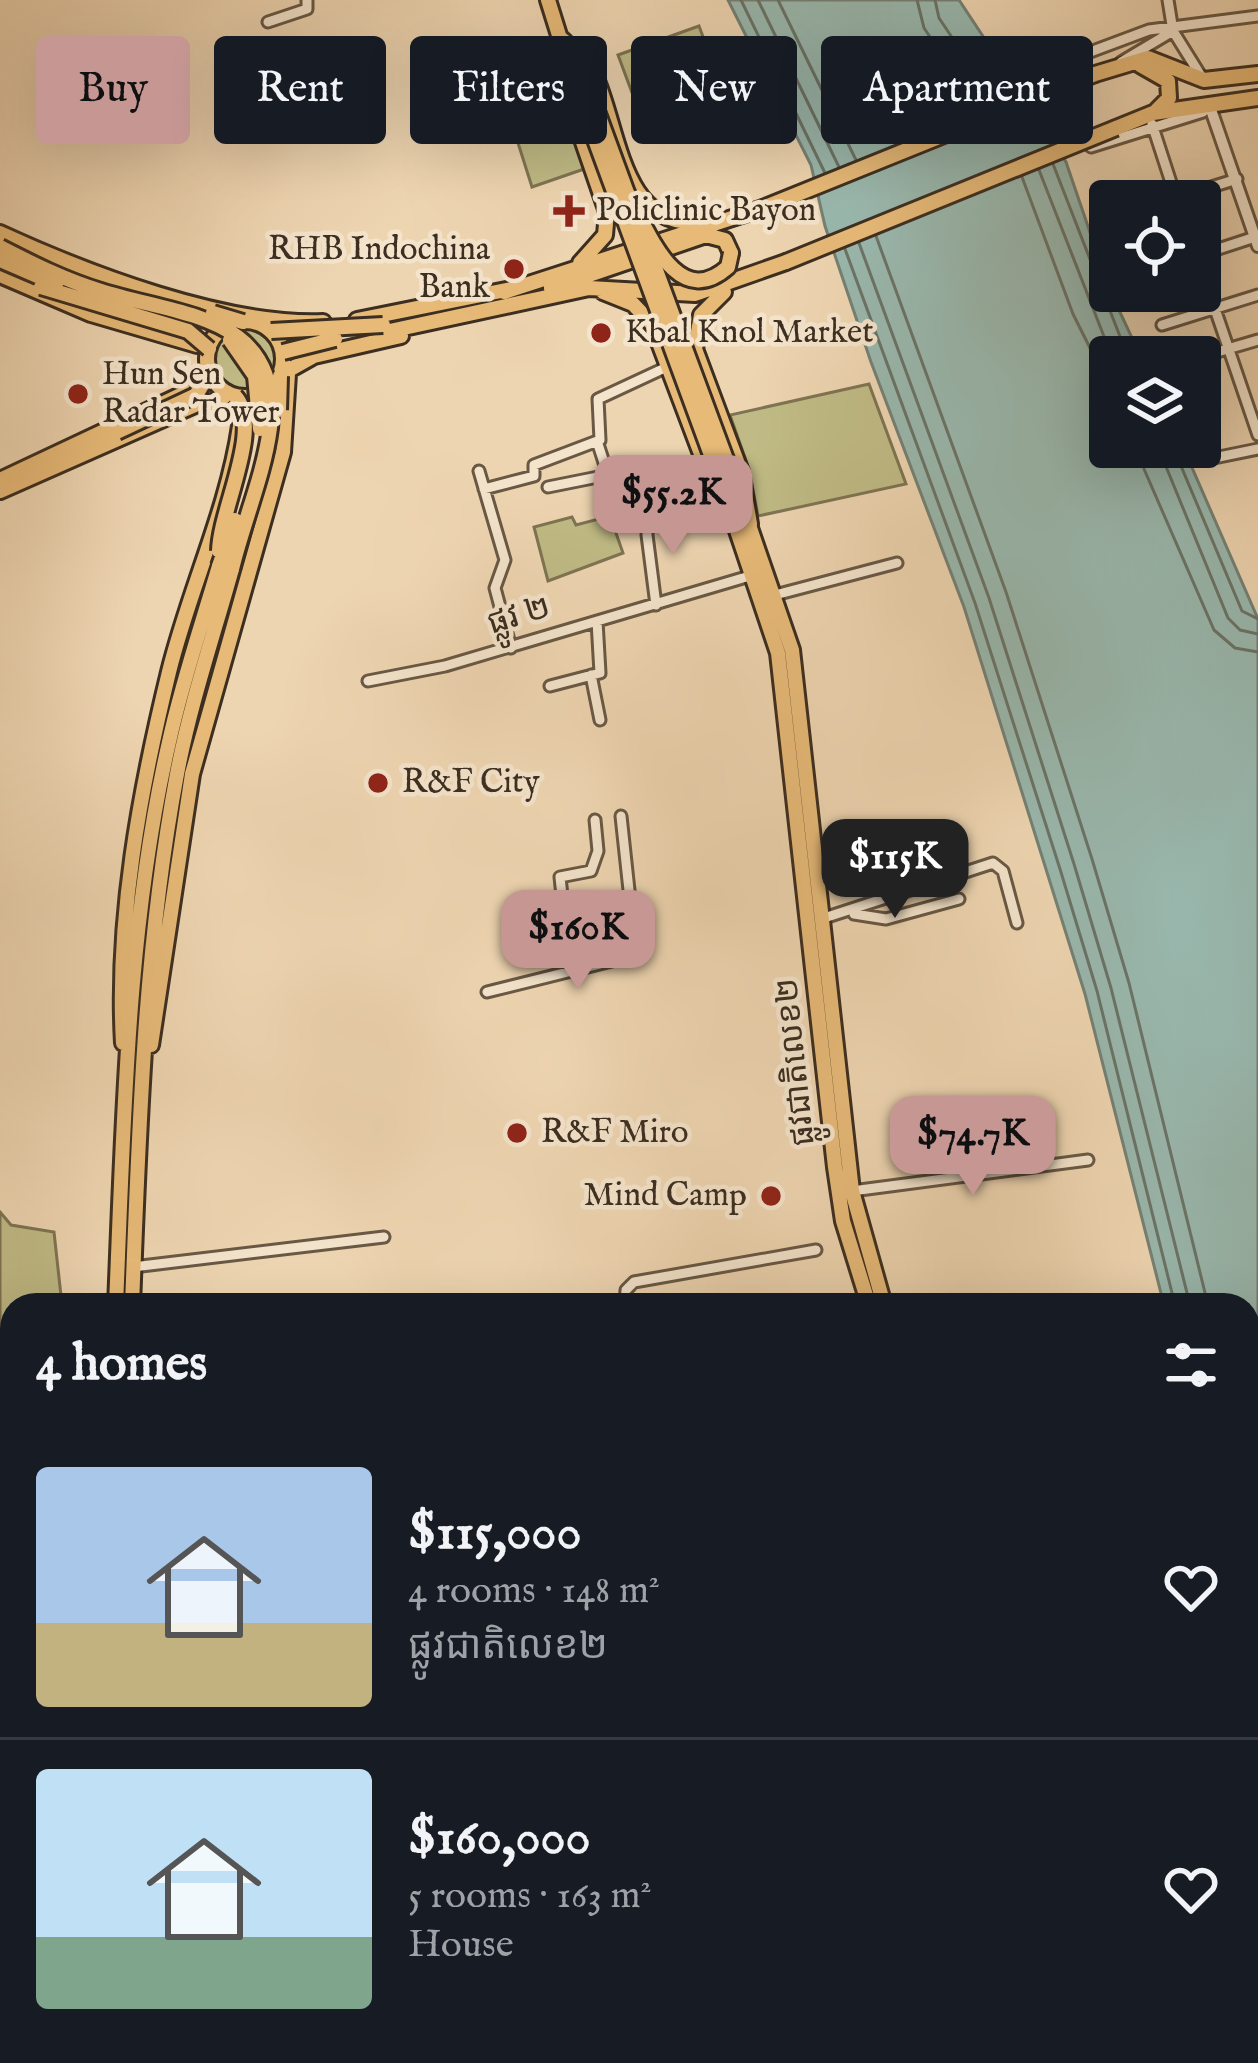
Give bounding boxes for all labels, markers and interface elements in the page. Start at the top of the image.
chip: Buy [36,36,190,144]
chip: Rent [214,36,386,144]
chip: Filters [410,36,607,144]
chip: New [631,36,797,144]
chip: Apartment [821,36,1093,144]
map controls [1089,180,1221,468]
button: locate [1089,180,1221,312]
place label: Policlinic Bayon [596,190,816,232]
marker: Policlinic Bayon [553,195,585,227]
place label: RHB Indochina Bank [268,229,491,309]
marker: RHB Indochina Bank [501,256,527,282]
place label: Kbal Knol Market [625,312,874,354]
marker: Kbal Knol Market [588,320,614,346]
button: layers [1089,336,1221,468]
place label: Hun Sen Radar Tower [102,354,280,434]
marker: Hun Sen Radar Tower [65,381,91,407]
pin: $55.2K [575,455,771,557]
text: $55.2K [621,469,725,518]
street label: ផ្លូវ ២ [482,587,557,651]
place label: R&F City [402,762,540,804]
marker: R&F City [365,770,391,796]
pin: $115K [811,819,979,921]
text: $115K [849,833,942,882]
pin: $160K [494,890,662,992]
text: $160K [528,904,628,953]
street label: ផ្លូវជាតិលេខ២ [766,975,831,1148]
pin: $74.7K [875,1096,1071,1198]
text: $74.7K [917,1110,1029,1159]
place label: R&F Miro [541,1112,689,1154]
marker: R&F Miro [504,1120,530,1146]
place label: Mind Camp [584,1175,747,1217]
marker: Mind Camp [758,1183,784,1209]
icon: filters [1158,1332,1224,1398]
text: 4 homes [36,1333,207,1398]
text: $115,000 [408,1502,581,1567]
icon: home [132,1515,276,1659]
icon: heart [1158,1554,1224,1620]
text: 4 rooms · 148 m² [408,1567,660,1616]
text: ផ្លូវជាតិលេខ២ [408,1623,608,1672]
text: $160,000 [408,1807,591,1872]
icon: home [132,1817,276,1961]
icon: heart [1158,1856,1224,1922]
text: 5 rooms · 163 m² [408,1872,652,1921]
text: House [408,1921,514,1970]

